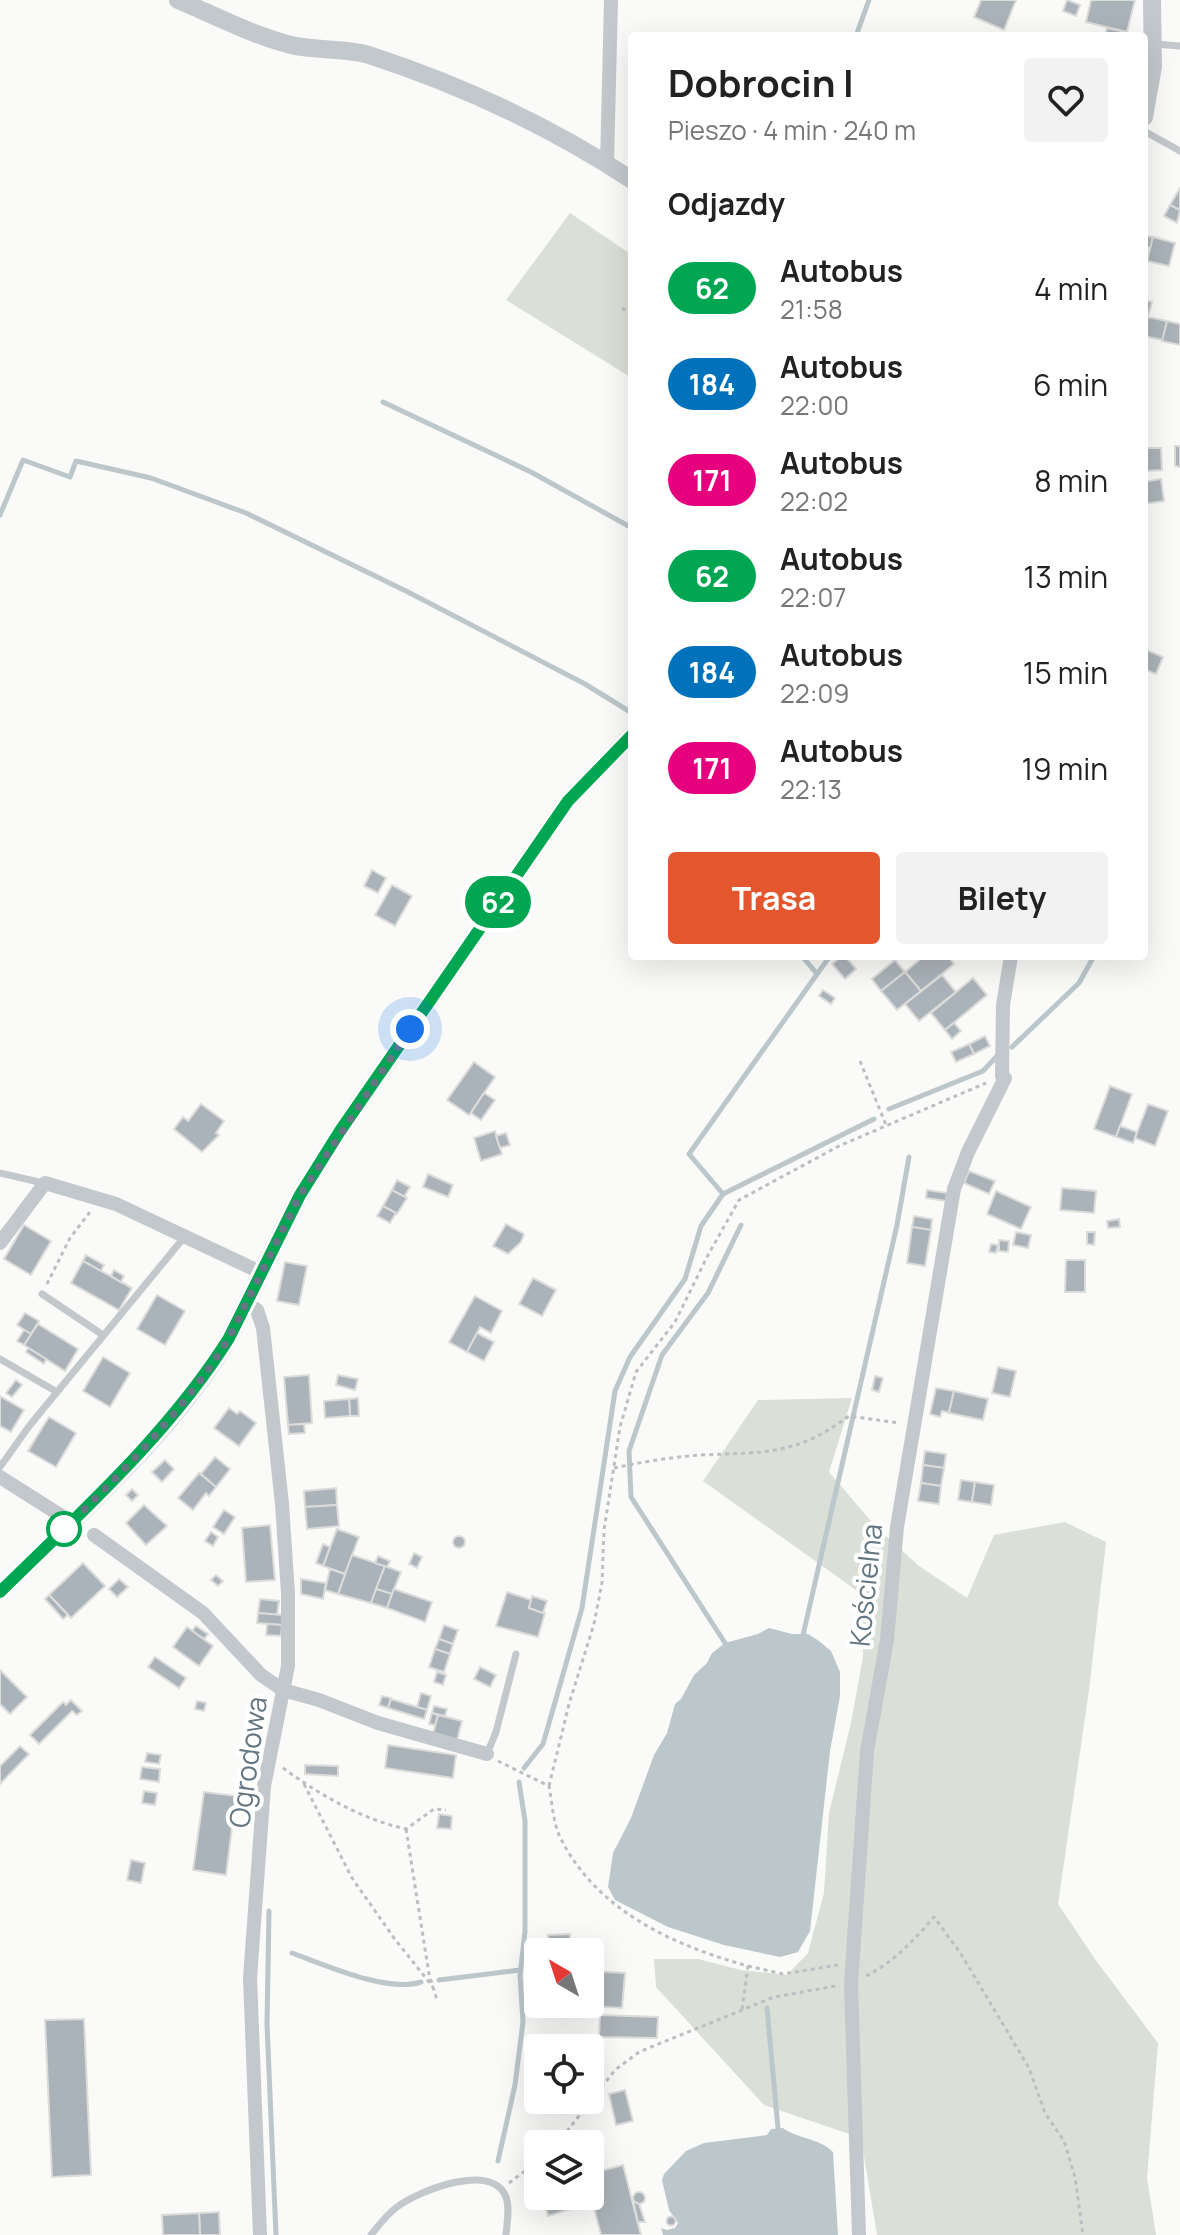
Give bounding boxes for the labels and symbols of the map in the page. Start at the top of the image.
line badge: 62 [462,876,534,928]
your location [390,1009,430,1049]
unlabelled marker [47,1512,81,1546]
street label: Kościelna [840,1522,890,1648]
street label: Ogrodowa [219,1694,275,1830]
north arrow [524,1938,604,2018]

